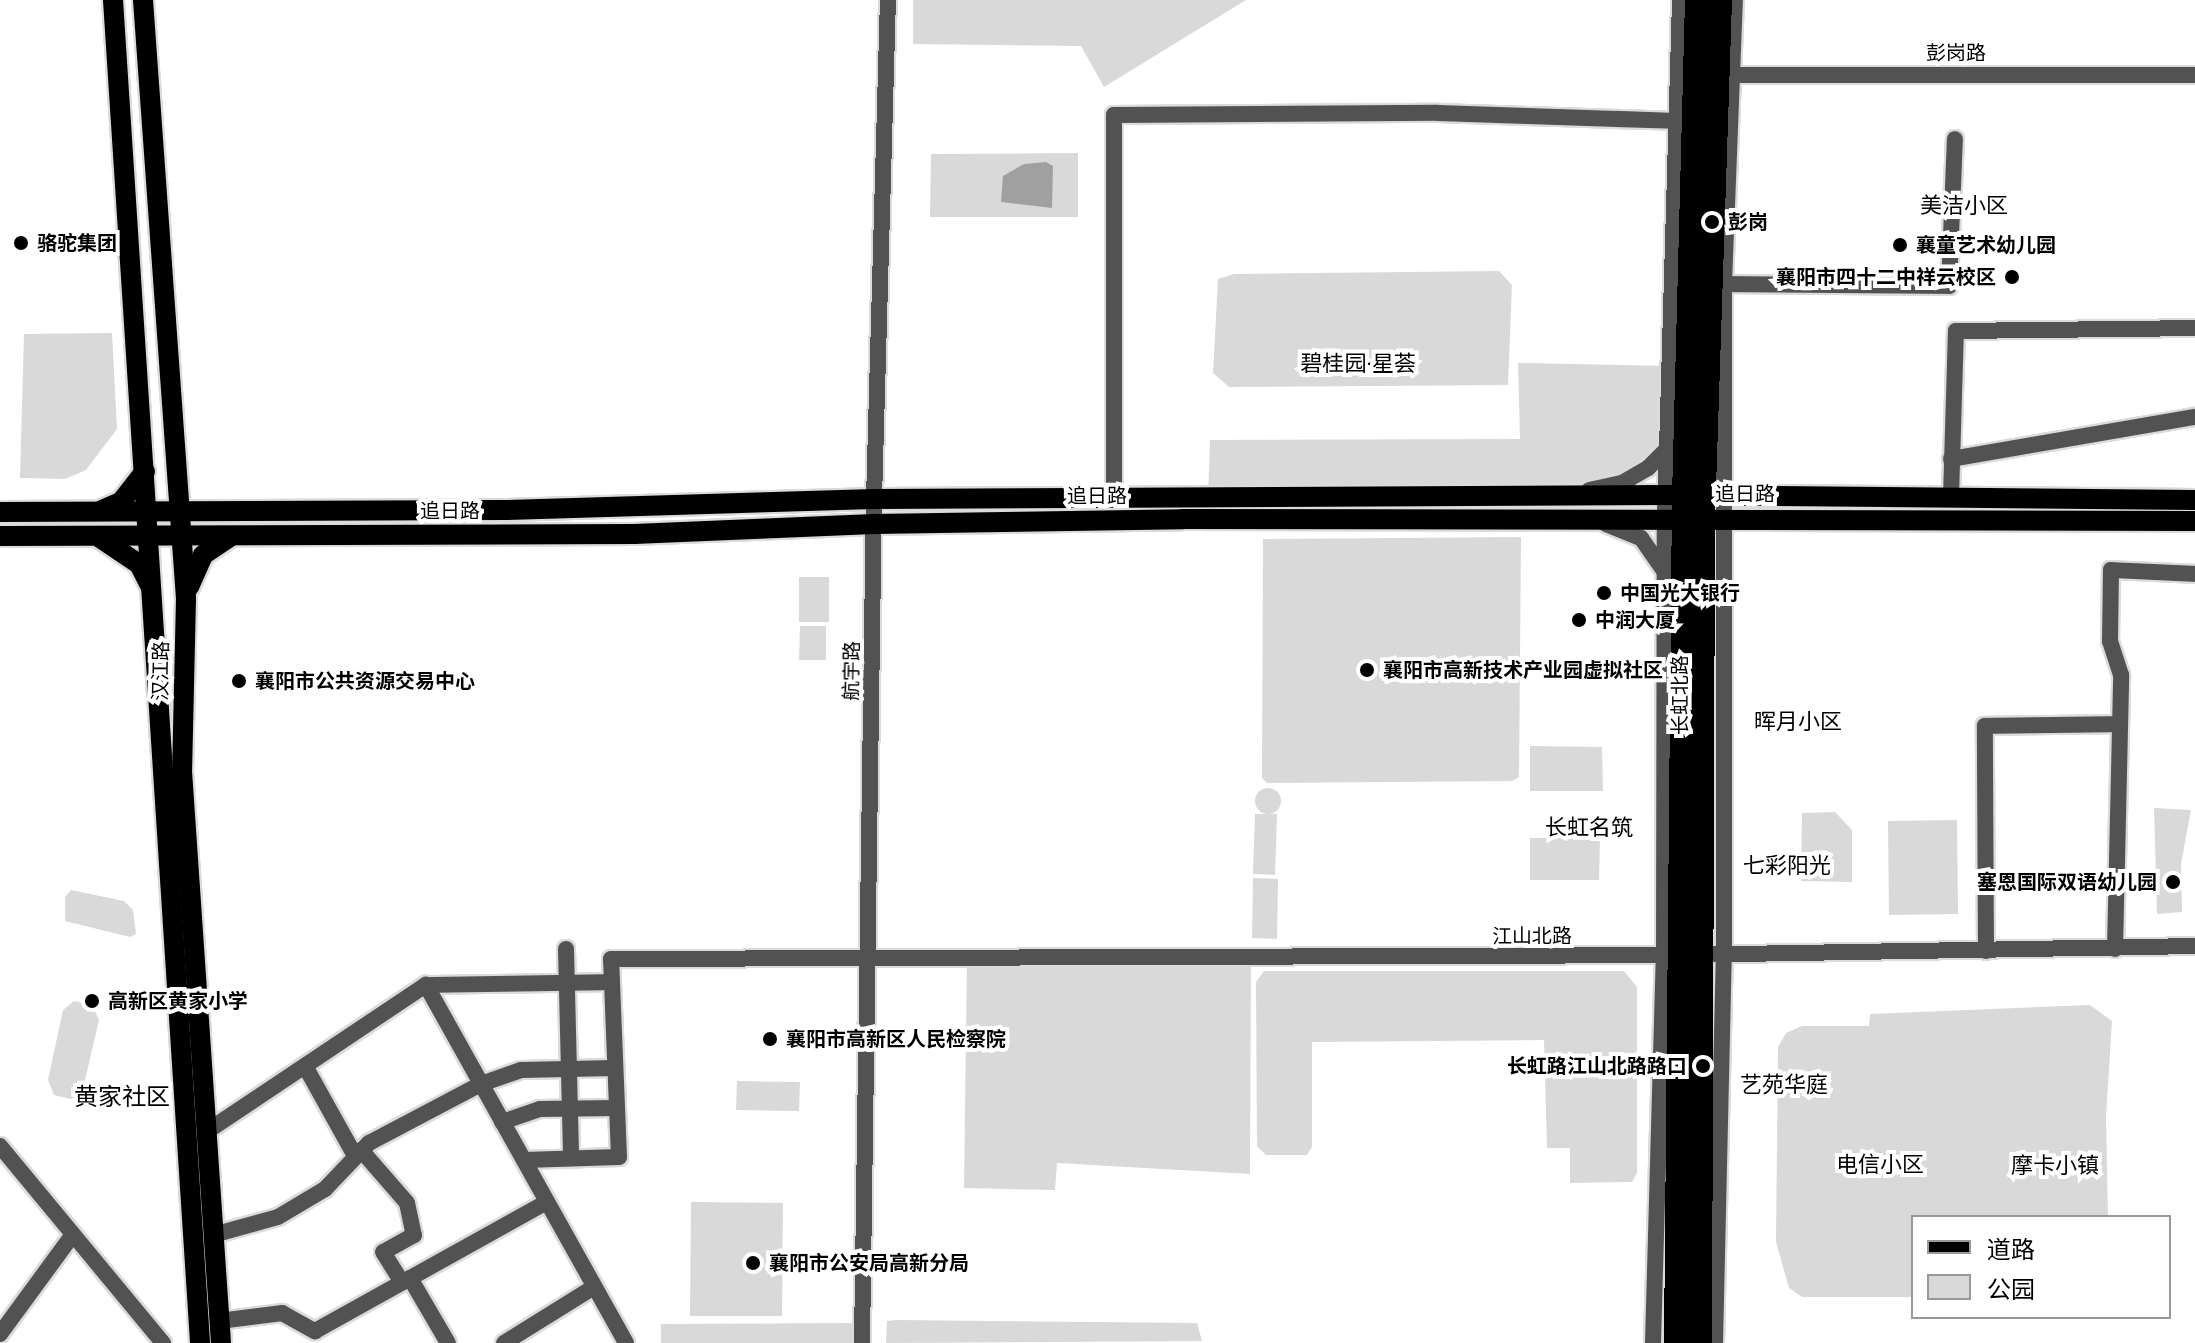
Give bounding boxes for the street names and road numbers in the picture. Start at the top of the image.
street label: 彭岗路 [1926,41,1986,65]
street label: 追日路 [1715,482,1775,506]
street label: 追日路 [1067,484,1127,508]
street label: 追日路 [420,499,480,523]
street label: 汉江路 [148,641,174,701]
street label: 航宇路 [839,641,865,701]
street label: 长虹北路 [1668,655,1692,735]
street label: 江山北路 [1492,924,1572,948]

